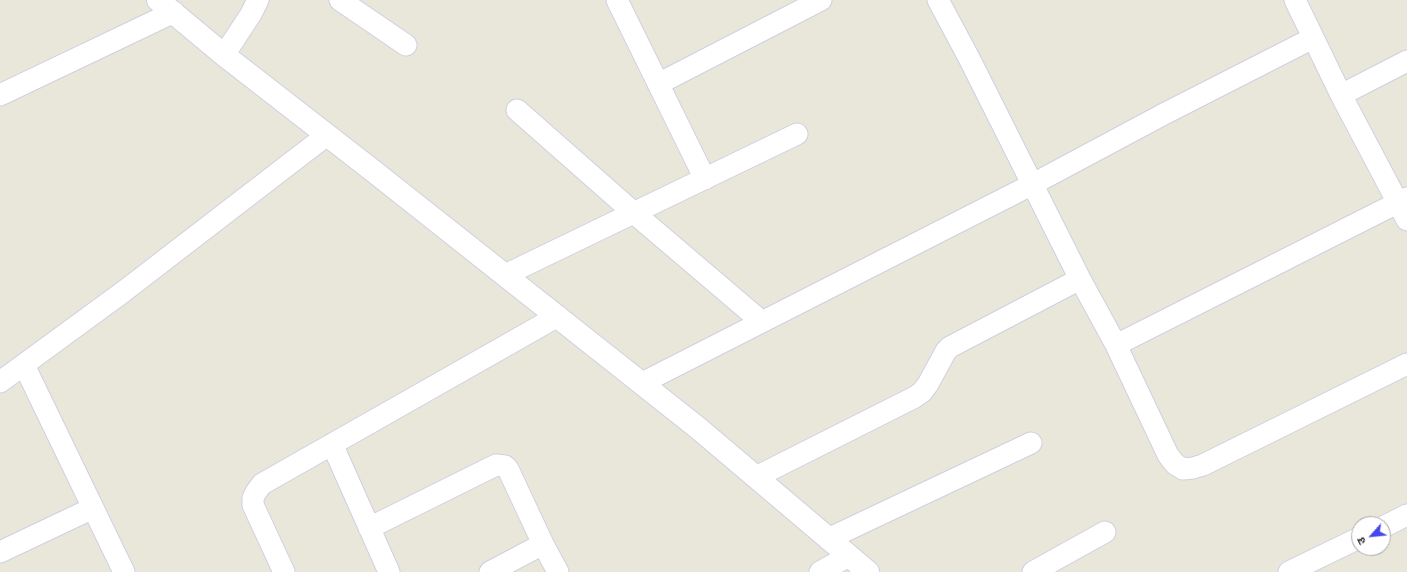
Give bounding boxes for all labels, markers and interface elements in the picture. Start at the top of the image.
north arrow [1351,516,1391,556]
text: उ [1354,535,1369,547]

